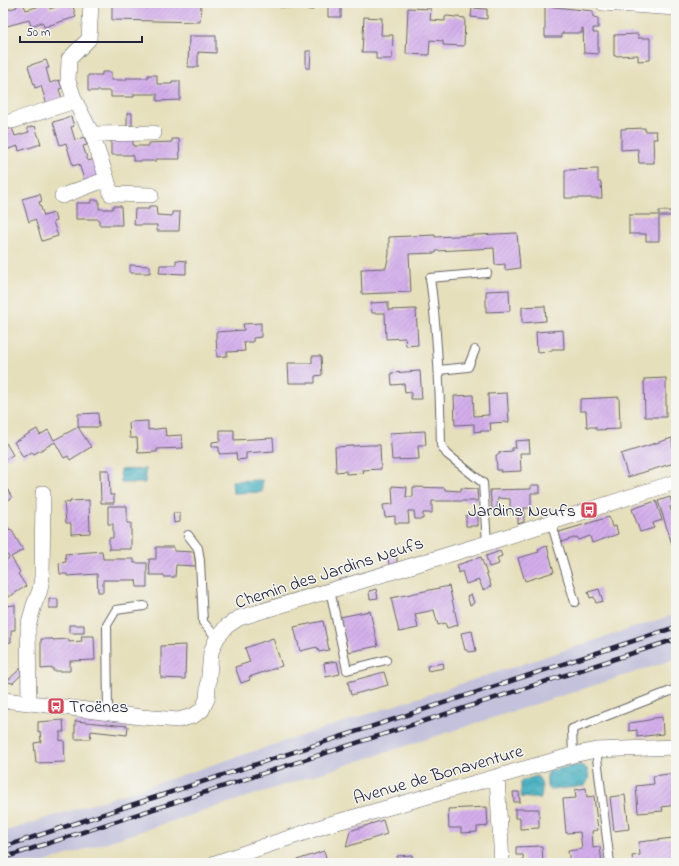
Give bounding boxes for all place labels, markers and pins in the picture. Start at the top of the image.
place label: Jardins Neufs [468,499,576,525]
bus stop icon: Jardins Neufs [579,500,599,520]
place label: Troënes [69,695,128,721]
bus stop icon: Troënes [46,696,66,716]

